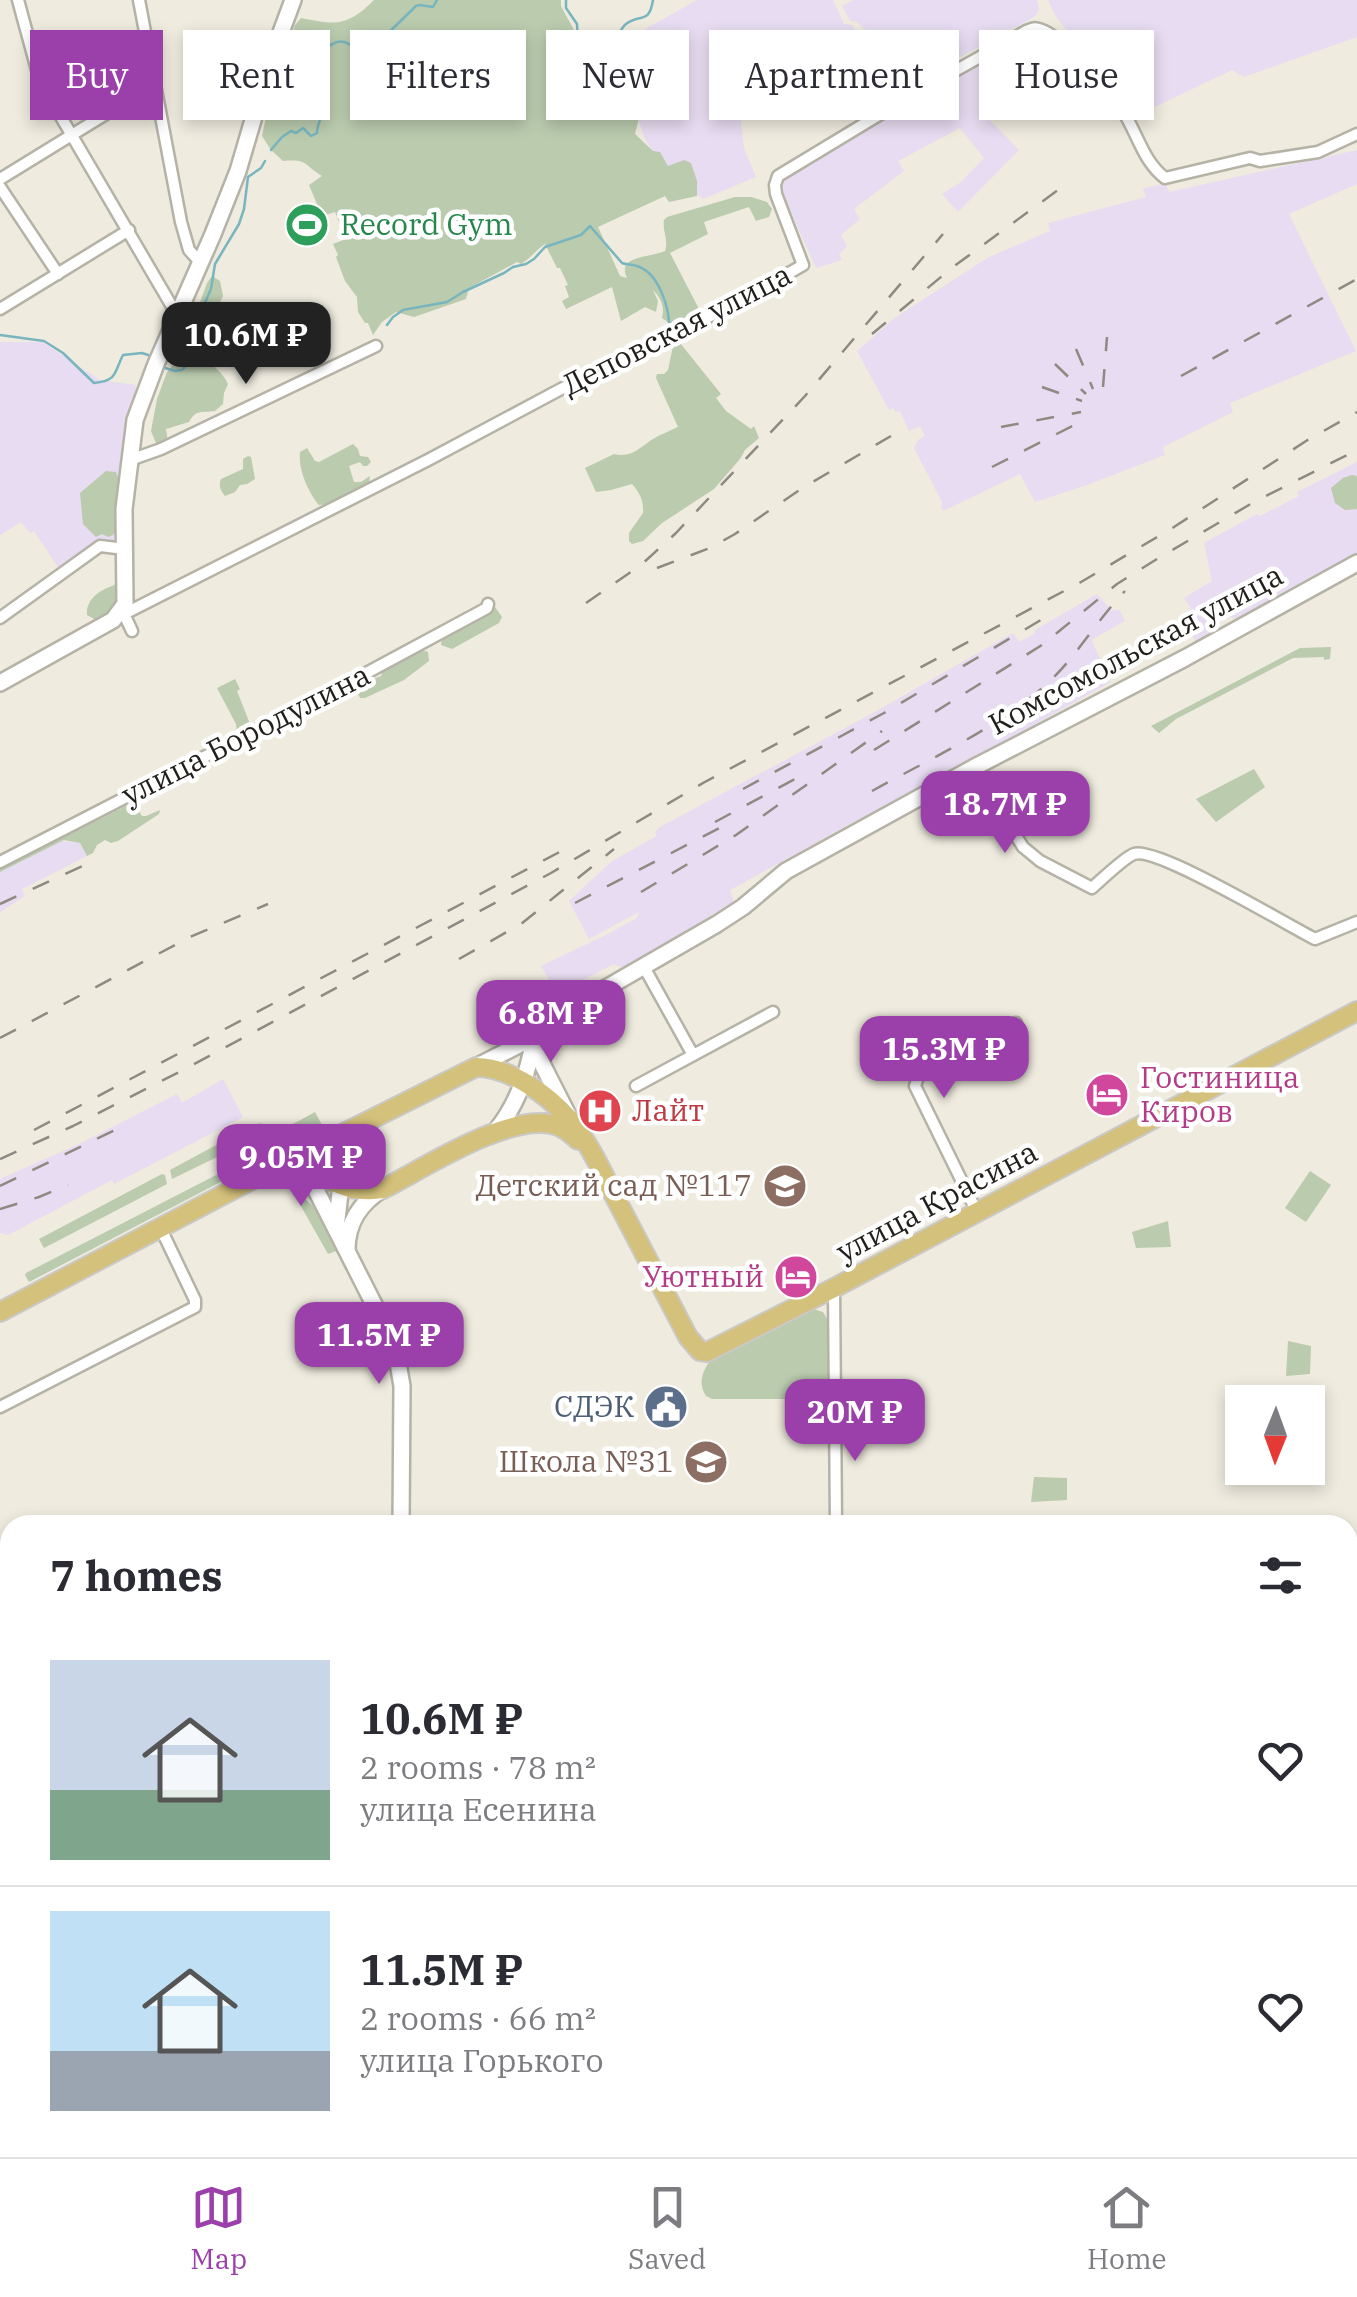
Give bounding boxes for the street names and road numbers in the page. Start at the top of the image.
street label: Деповская улица [555,254,798,403]
street label: Комсомольская улица [981,555,1289,743]
street label: улица Бородулина [114,654,376,813]
street label: улица Красина [829,1131,1044,1270]

